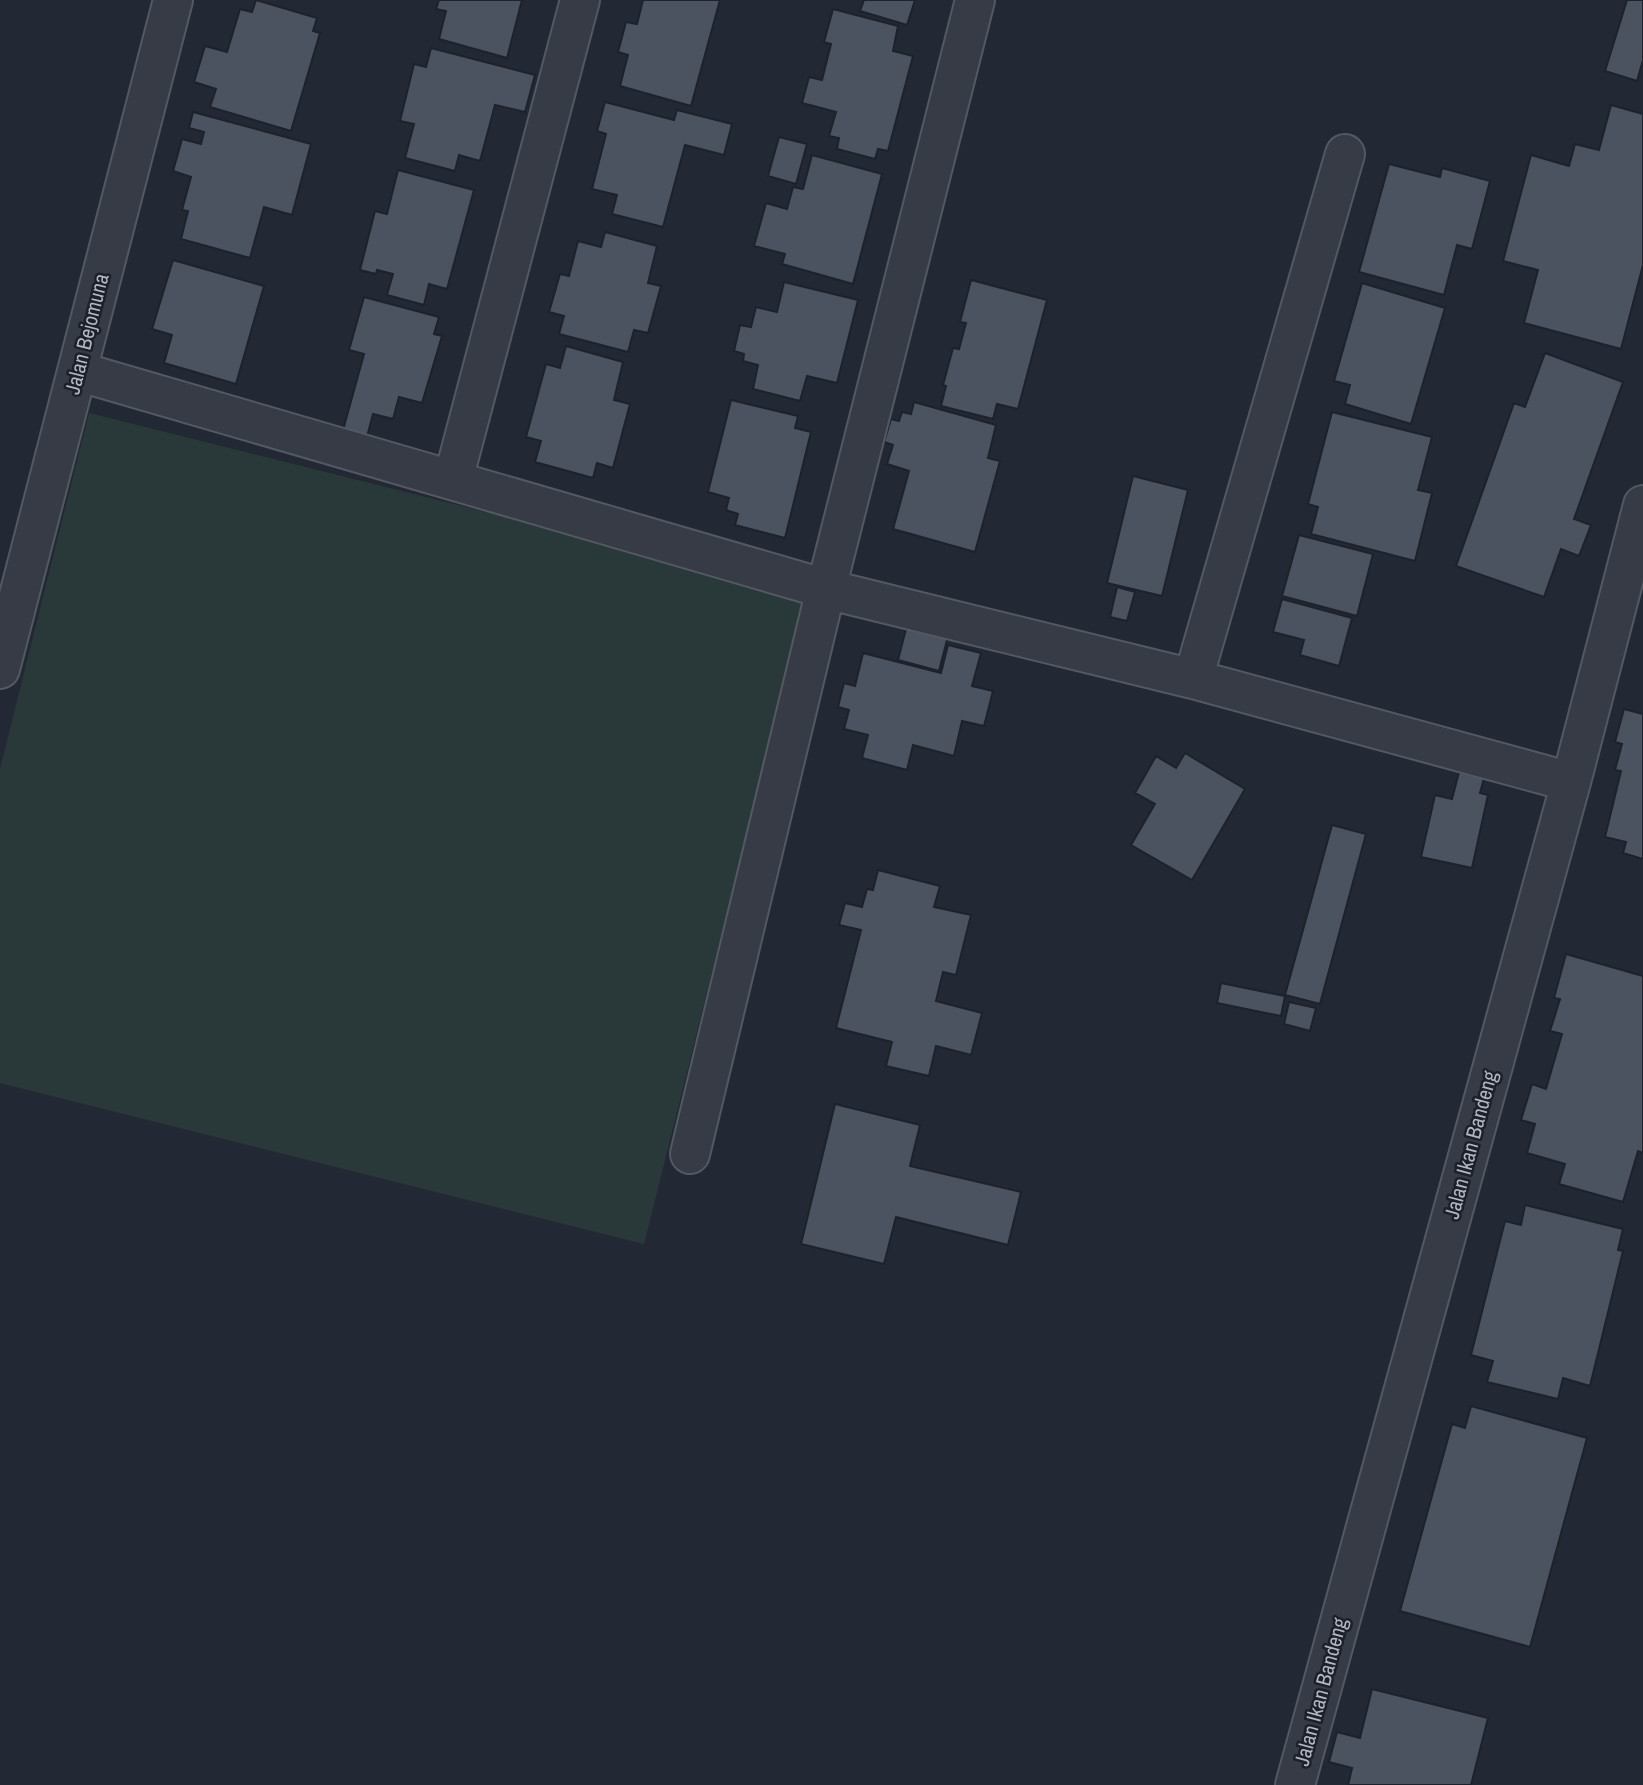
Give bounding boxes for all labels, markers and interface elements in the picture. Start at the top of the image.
street label: Jalan Bejomuna [58,270,116,397]
street label: Jalan Ikan Bandeng [1437,1067,1504,1222]
street label: Jalan Ikan Bandeng [1287,1614,1354,1769]

